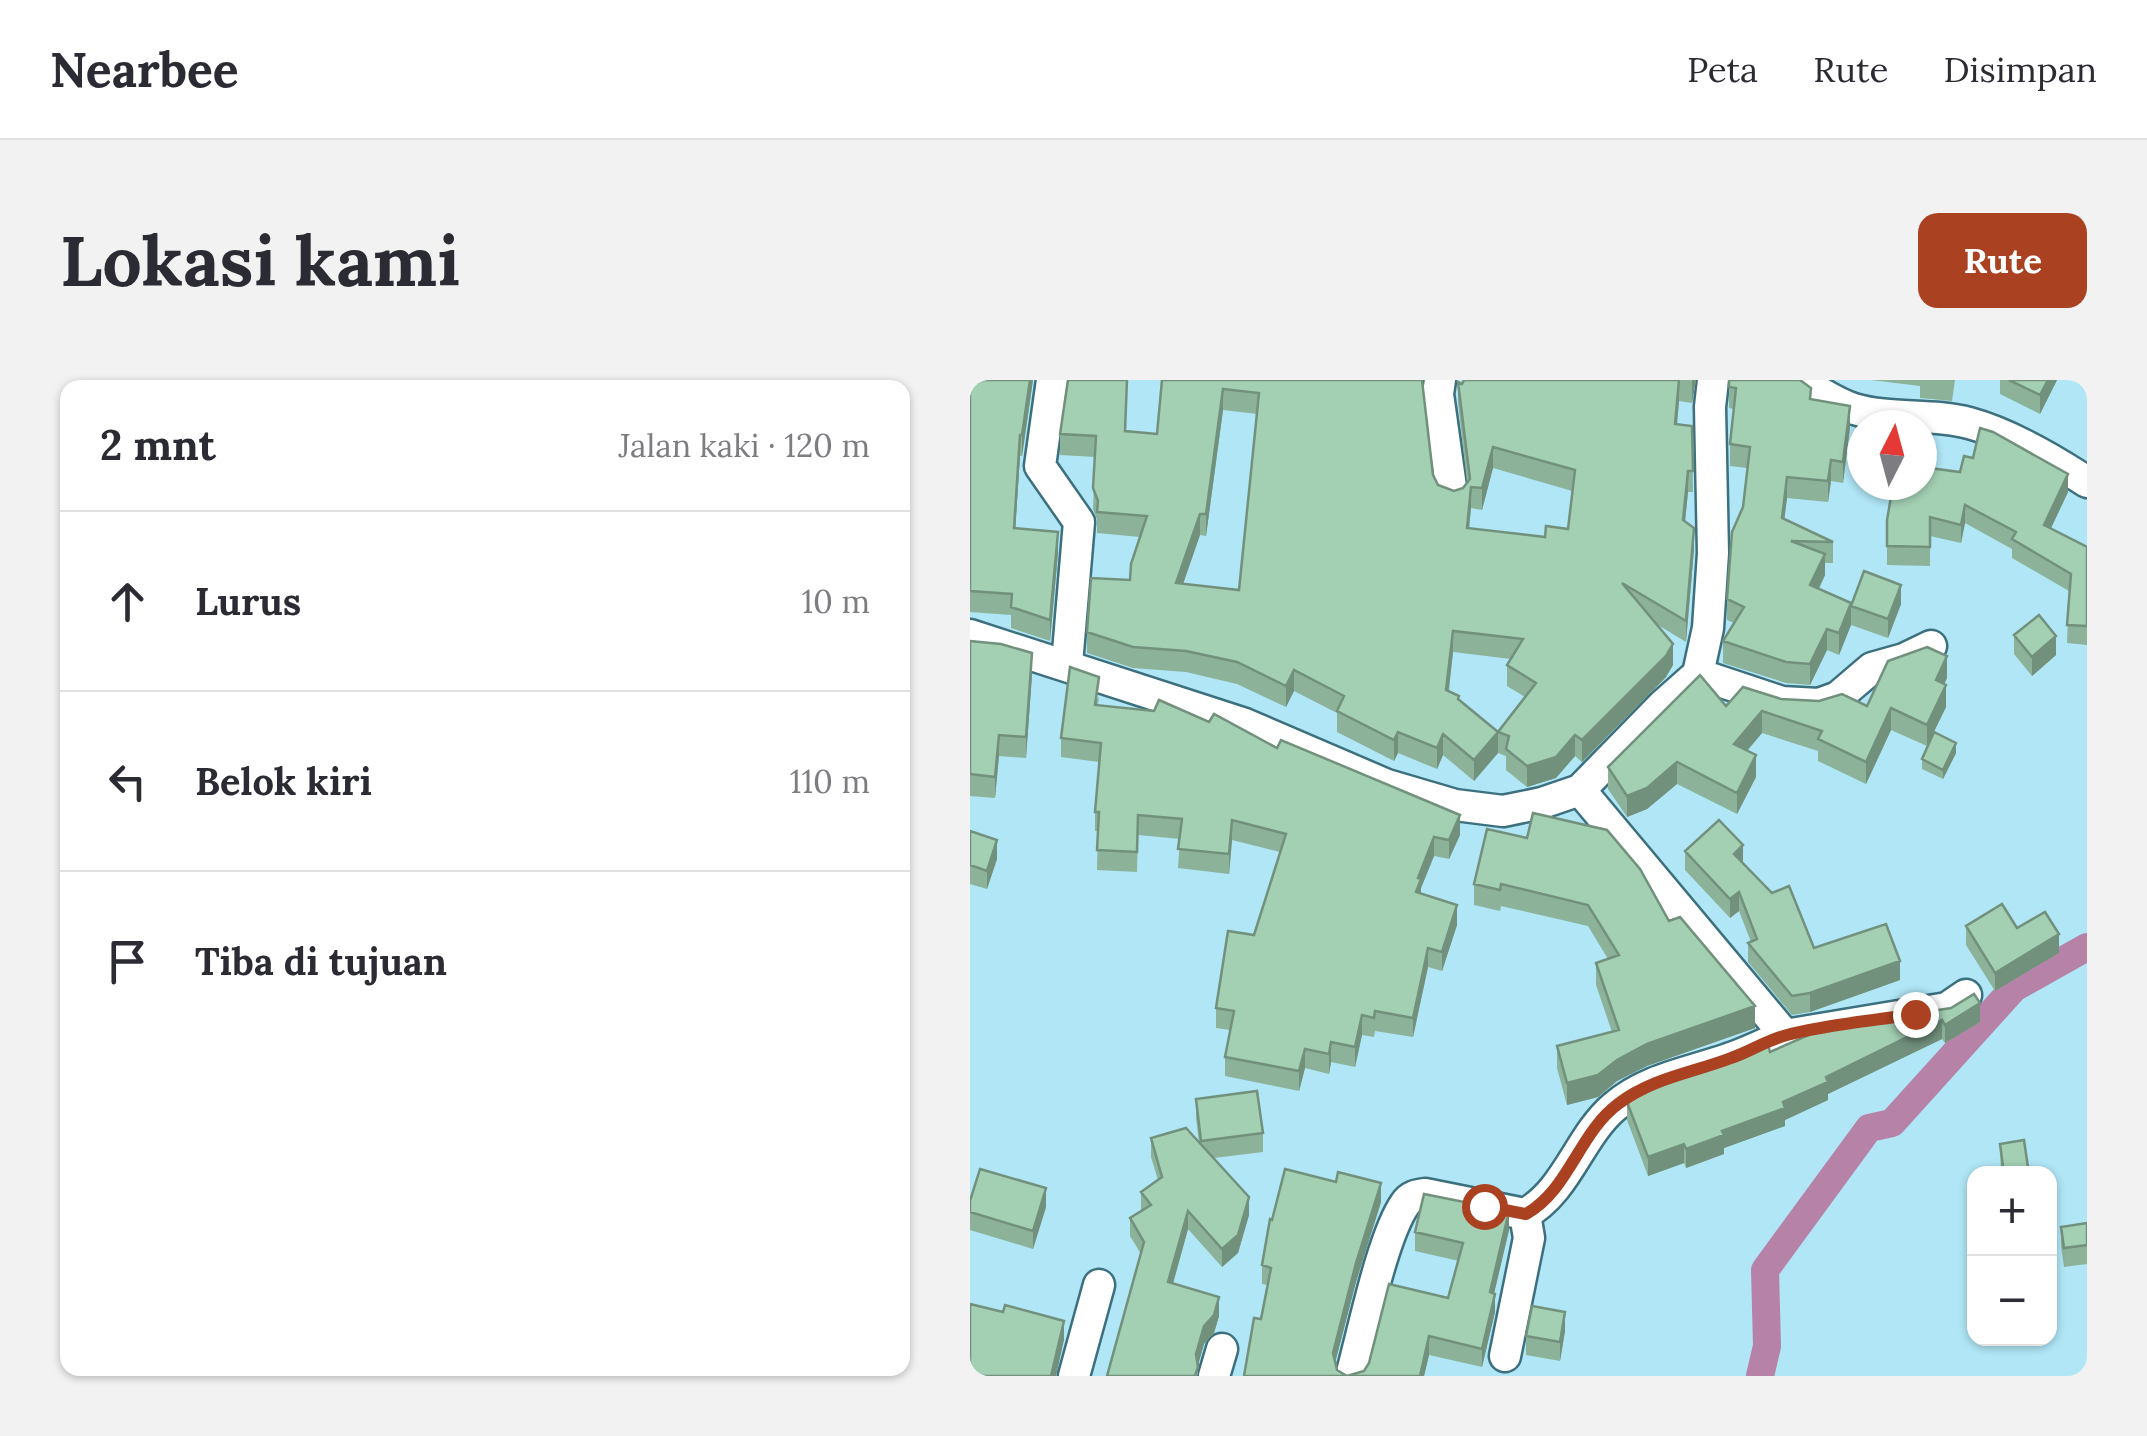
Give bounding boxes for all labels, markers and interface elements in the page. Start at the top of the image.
text: Nearbee [50,39,239,100]
text: Peta [1687,47,1758,92]
text: Rute [1813,47,1889,92]
text: Disimpan [1944,47,2097,92]
button: Rute [1918,213,2087,308]
text: Lokasi kami [60,216,460,305]
north arrow [1847,410,1937,500]
text: 2 mnt [100,418,216,472]
text: Jalan kaki · 120 m [619,425,870,466]
icon: ahead [100,574,155,629]
text: Lurus [195,577,301,625]
text: 10 m [801,581,870,622]
icon: left [100,754,155,809]
text: Belok kiri [195,757,372,805]
text: 110 m [790,761,870,802]
icon: arrive [100,934,155,989]
text: Tiba di tujuan [195,937,447,985]
route end [1893,992,1939,1038]
map controls [1967,1166,2057,1346]
button: + [1967,1166,2057,1256]
route start [1462,1184,1508,1230]
button: − [1967,1256,2057,1346]

